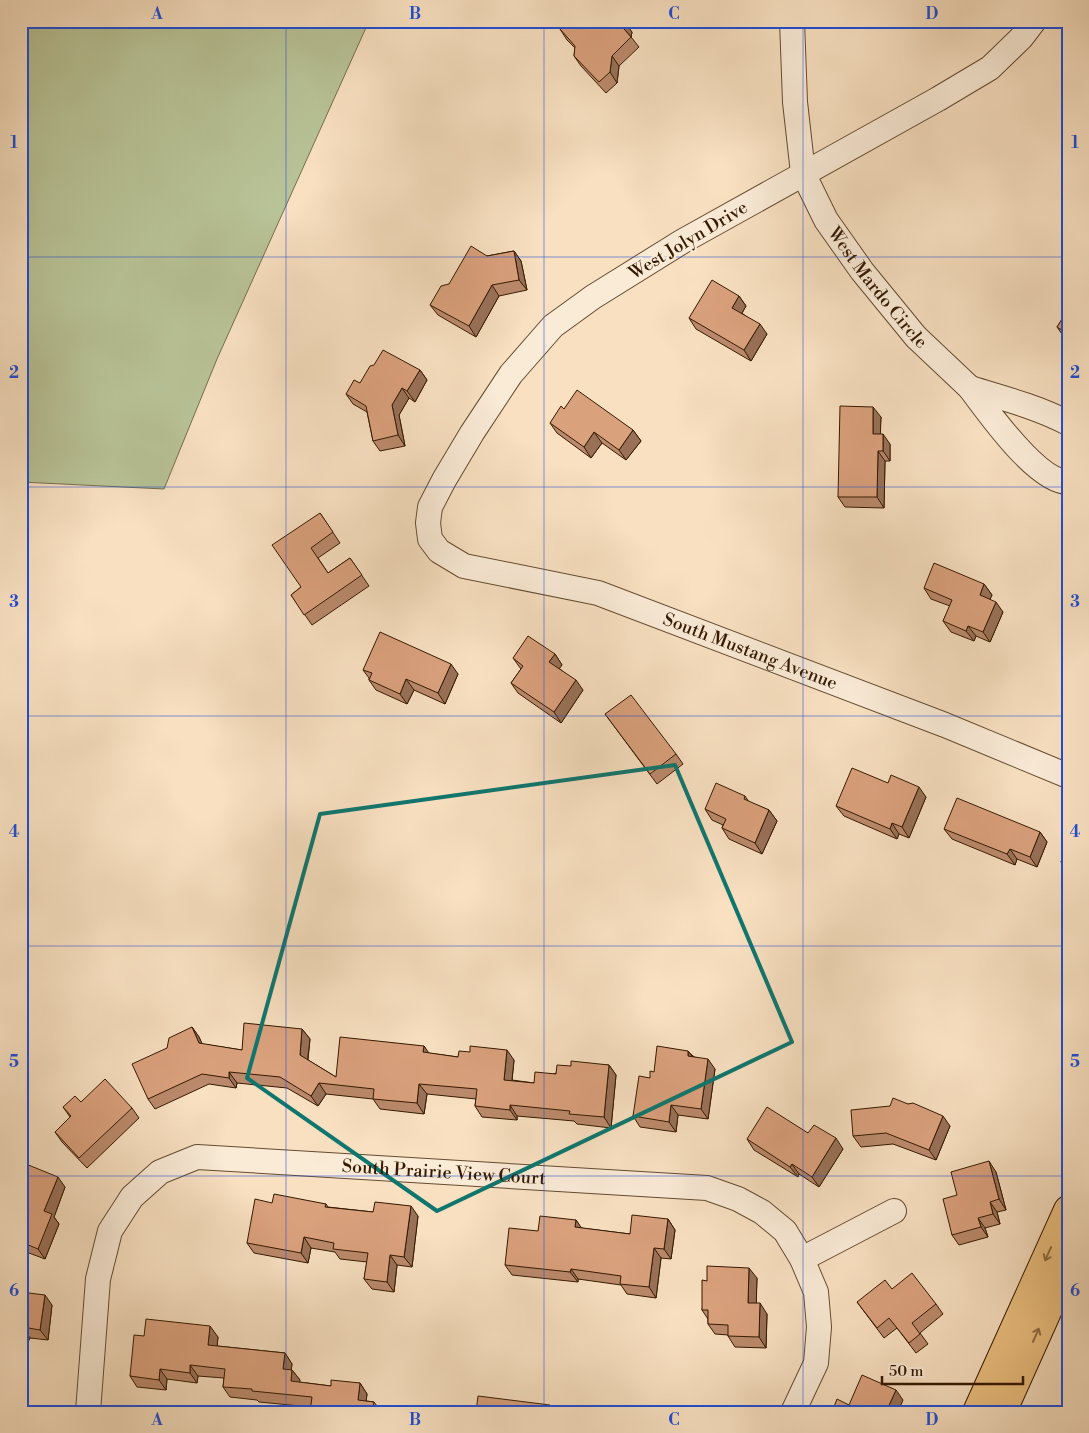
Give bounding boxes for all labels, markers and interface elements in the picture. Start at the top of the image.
text: A [150,4,163,24]
text: B [409,4,421,24]
text: C [668,4,680,24]
text: D [926,4,939,24]
text: 1 [10,133,18,153]
text: 1 [1071,133,1079,153]
street label: West Jolyn Drive [624,196,752,285]
street label: West Mardo Circle [822,222,932,354]
text: 2 [9,363,19,383]
text: 2 [1070,363,1080,383]
text: 3 [9,592,19,612]
text: 3 [1070,592,1080,612]
street label: South Mustang Avenue [660,608,841,695]
text: 4 [9,822,20,842]
text: 4 [1070,822,1081,842]
text: 5 [9,1052,19,1072]
text: 5 [1070,1052,1080,1072]
street label: South Prairie View Court [341,1155,547,1190]
one-way arrow [1042,1246,1052,1261]
text: 6 [9,1281,19,1301]
text: 6 [1070,1281,1080,1301]
one-way arrow [1032,1328,1041,1343]
scale bar [882,1353,1023,1385]
text: 50 m [889,1362,923,1381]
text: A [150,1410,163,1430]
text: B [409,1410,421,1430]
text: C [668,1410,680,1430]
text: D [926,1410,939,1430]

